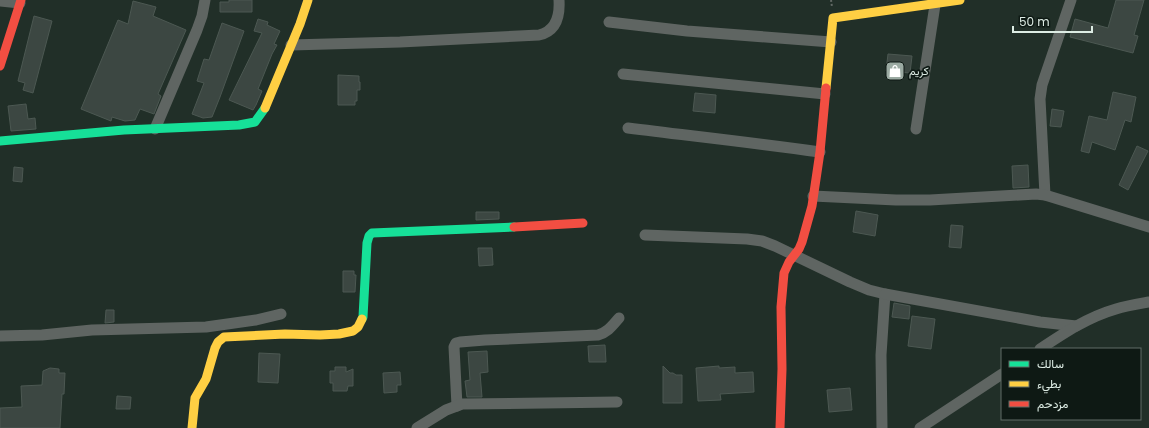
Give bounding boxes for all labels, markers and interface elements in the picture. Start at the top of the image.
scale bar [1013,8,1092,34]
text: 50 m [1019,13,1050,30]
shop icon: كريم [884,60,906,82]
place label: كريم [909,63,929,79]
legend [1001,348,1141,420]
text: سالك [1037,355,1064,372]
text: بطيء [1037,375,1061,394]
text: مزدحم [1037,395,1068,412]

